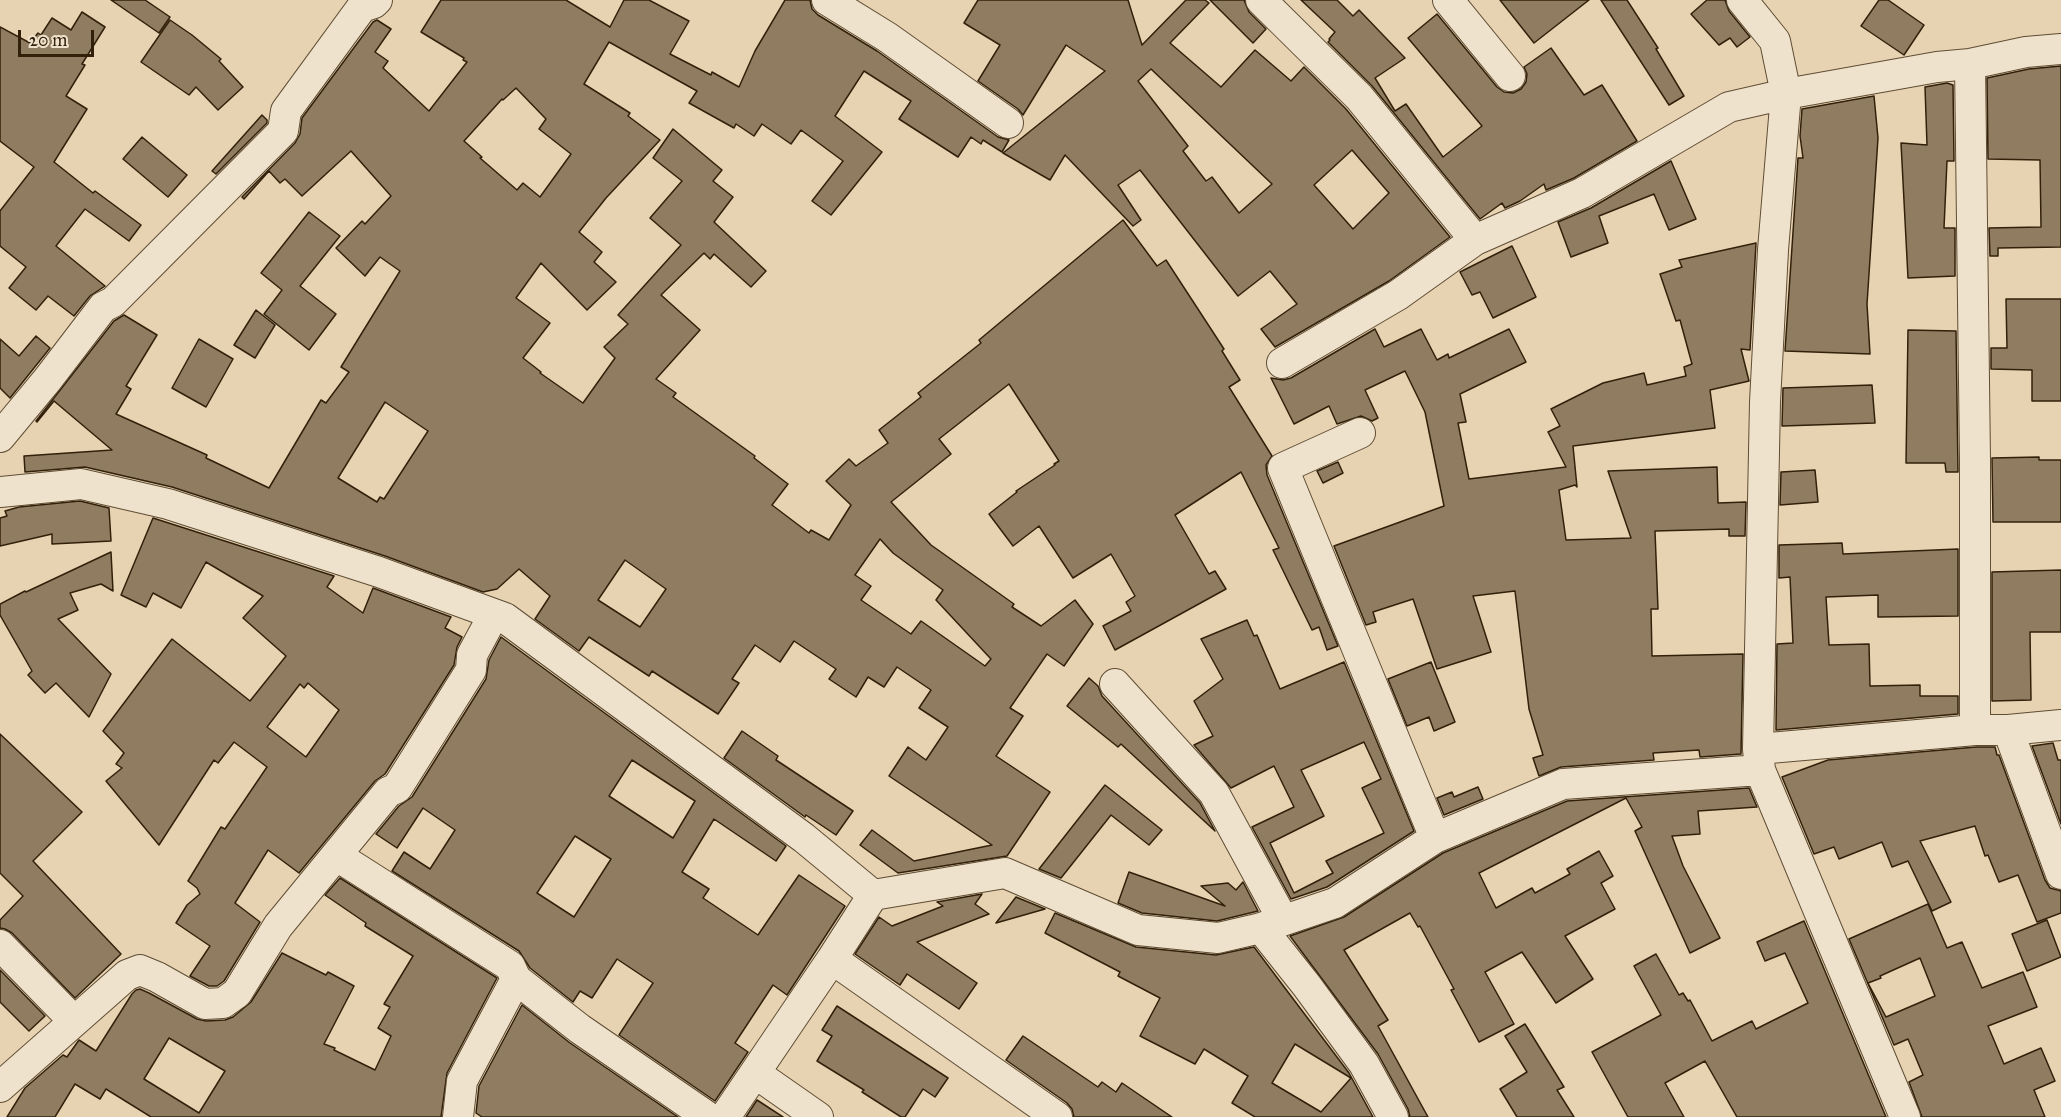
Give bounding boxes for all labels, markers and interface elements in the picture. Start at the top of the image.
scale bar [21,18,98,56]
text: 20 m [29,29,67,51]

